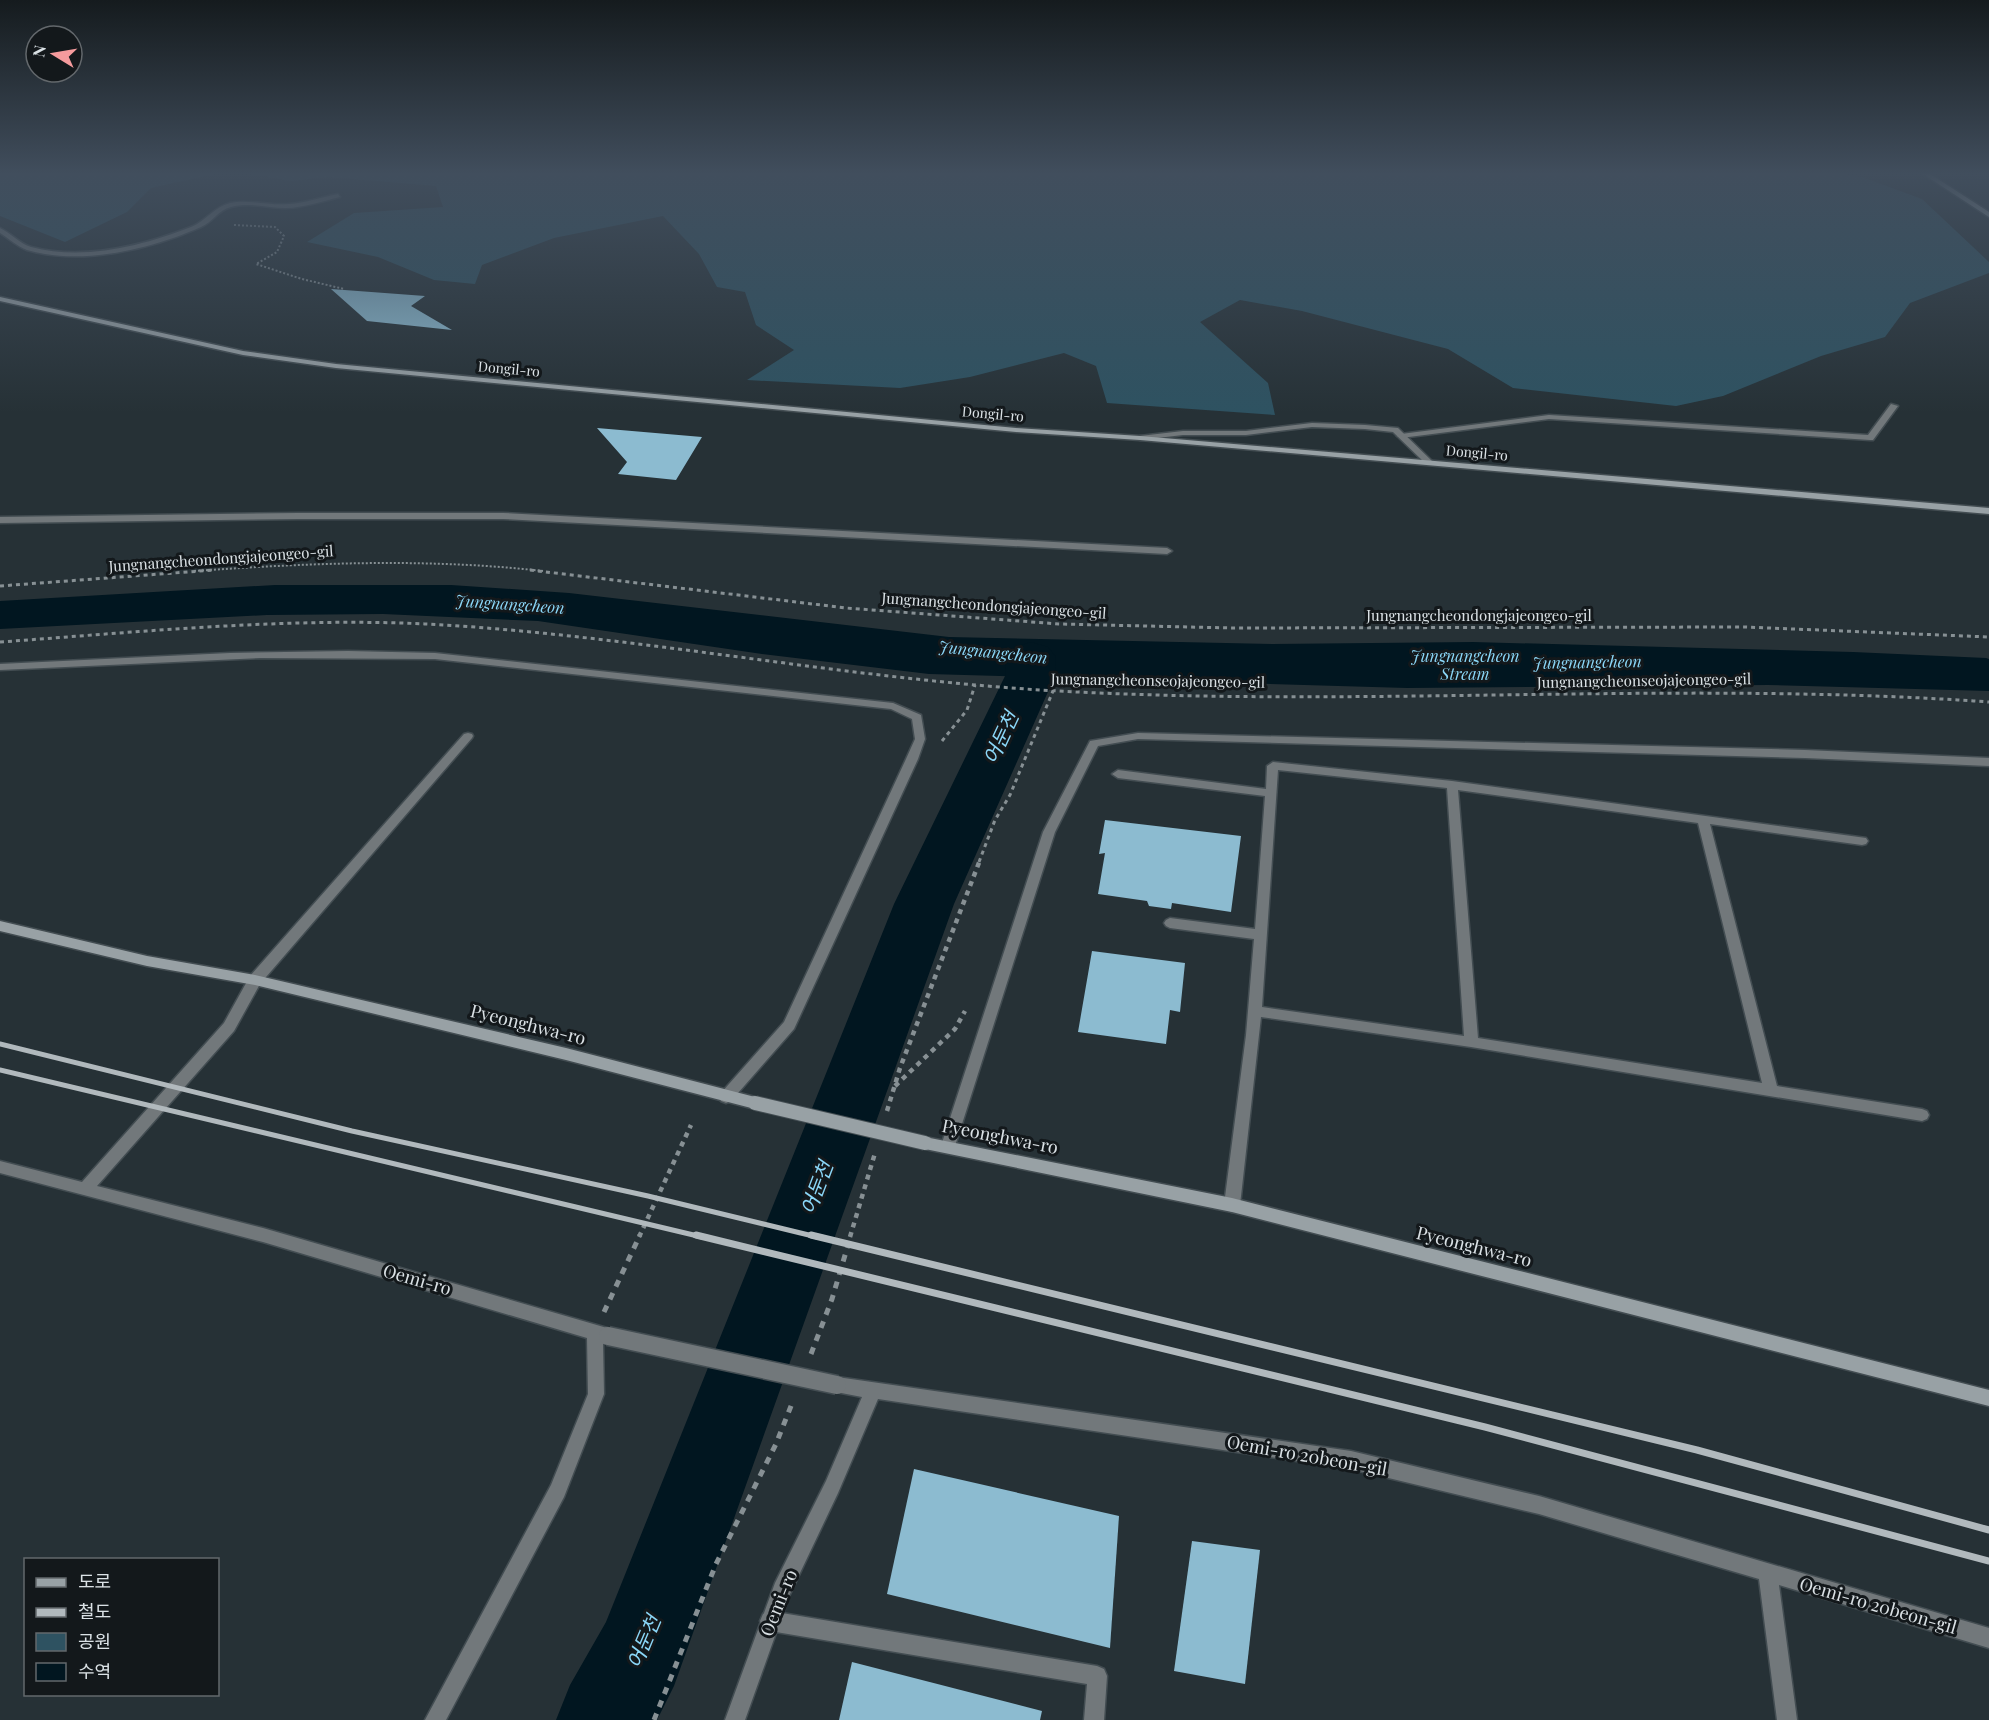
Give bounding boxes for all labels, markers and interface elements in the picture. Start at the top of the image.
north arrow [24,24,84,84]
text: N [27,43,50,59]
street label: Dongil-ro [477,356,541,381]
street label: Dongil-ro [961,401,1025,426]
street label: Dongil-ro [1445,440,1509,465]
street label: Jungnangcheondongjajeongeo-gil [107,540,334,576]
street label: Jungnangcheondongjajeongeo-gil [880,587,1107,623]
water label: Jungnangcheon [455,589,565,618]
street label: Jungnangcheondongjajeongeo-gil [1365,605,1592,625]
water label: Jungnangcheon [938,635,1048,668]
water label: Jungnangcheon Stream [1410,645,1520,684]
water label: Jungnangcheon [1532,650,1642,673]
street label: Jungnangcheonseojajeongeo-gil [1050,668,1265,692]
street label: Jungnangcheonseojajeongeo-gil [1536,668,1751,692]
water label: 어둔천 [976,704,1025,768]
street label: Pyeonghwa-ro [468,998,588,1050]
street label: Pyeonghwa-ro [940,1113,1060,1159]
water label: 어둔천 [793,1154,839,1218]
street label: Pyeonghwa-ro [1414,1220,1534,1272]
street label: Oemi-ro [380,1258,454,1300]
street label: Oemi-ro 20beon-gil [1225,1429,1389,1481]
legend [24,1558,219,1696]
street label: Oemi-ro [754,1566,802,1640]
text: 도로 [78,1569,111,1593]
street label: Oemi-ro 20beon-gil [1797,1571,1960,1639]
text: 철도 [78,1599,111,1623]
water label: 어둔천 [619,1608,667,1672]
text: 공원 [78,1629,111,1653]
text: 수역 [78,1659,111,1683]

